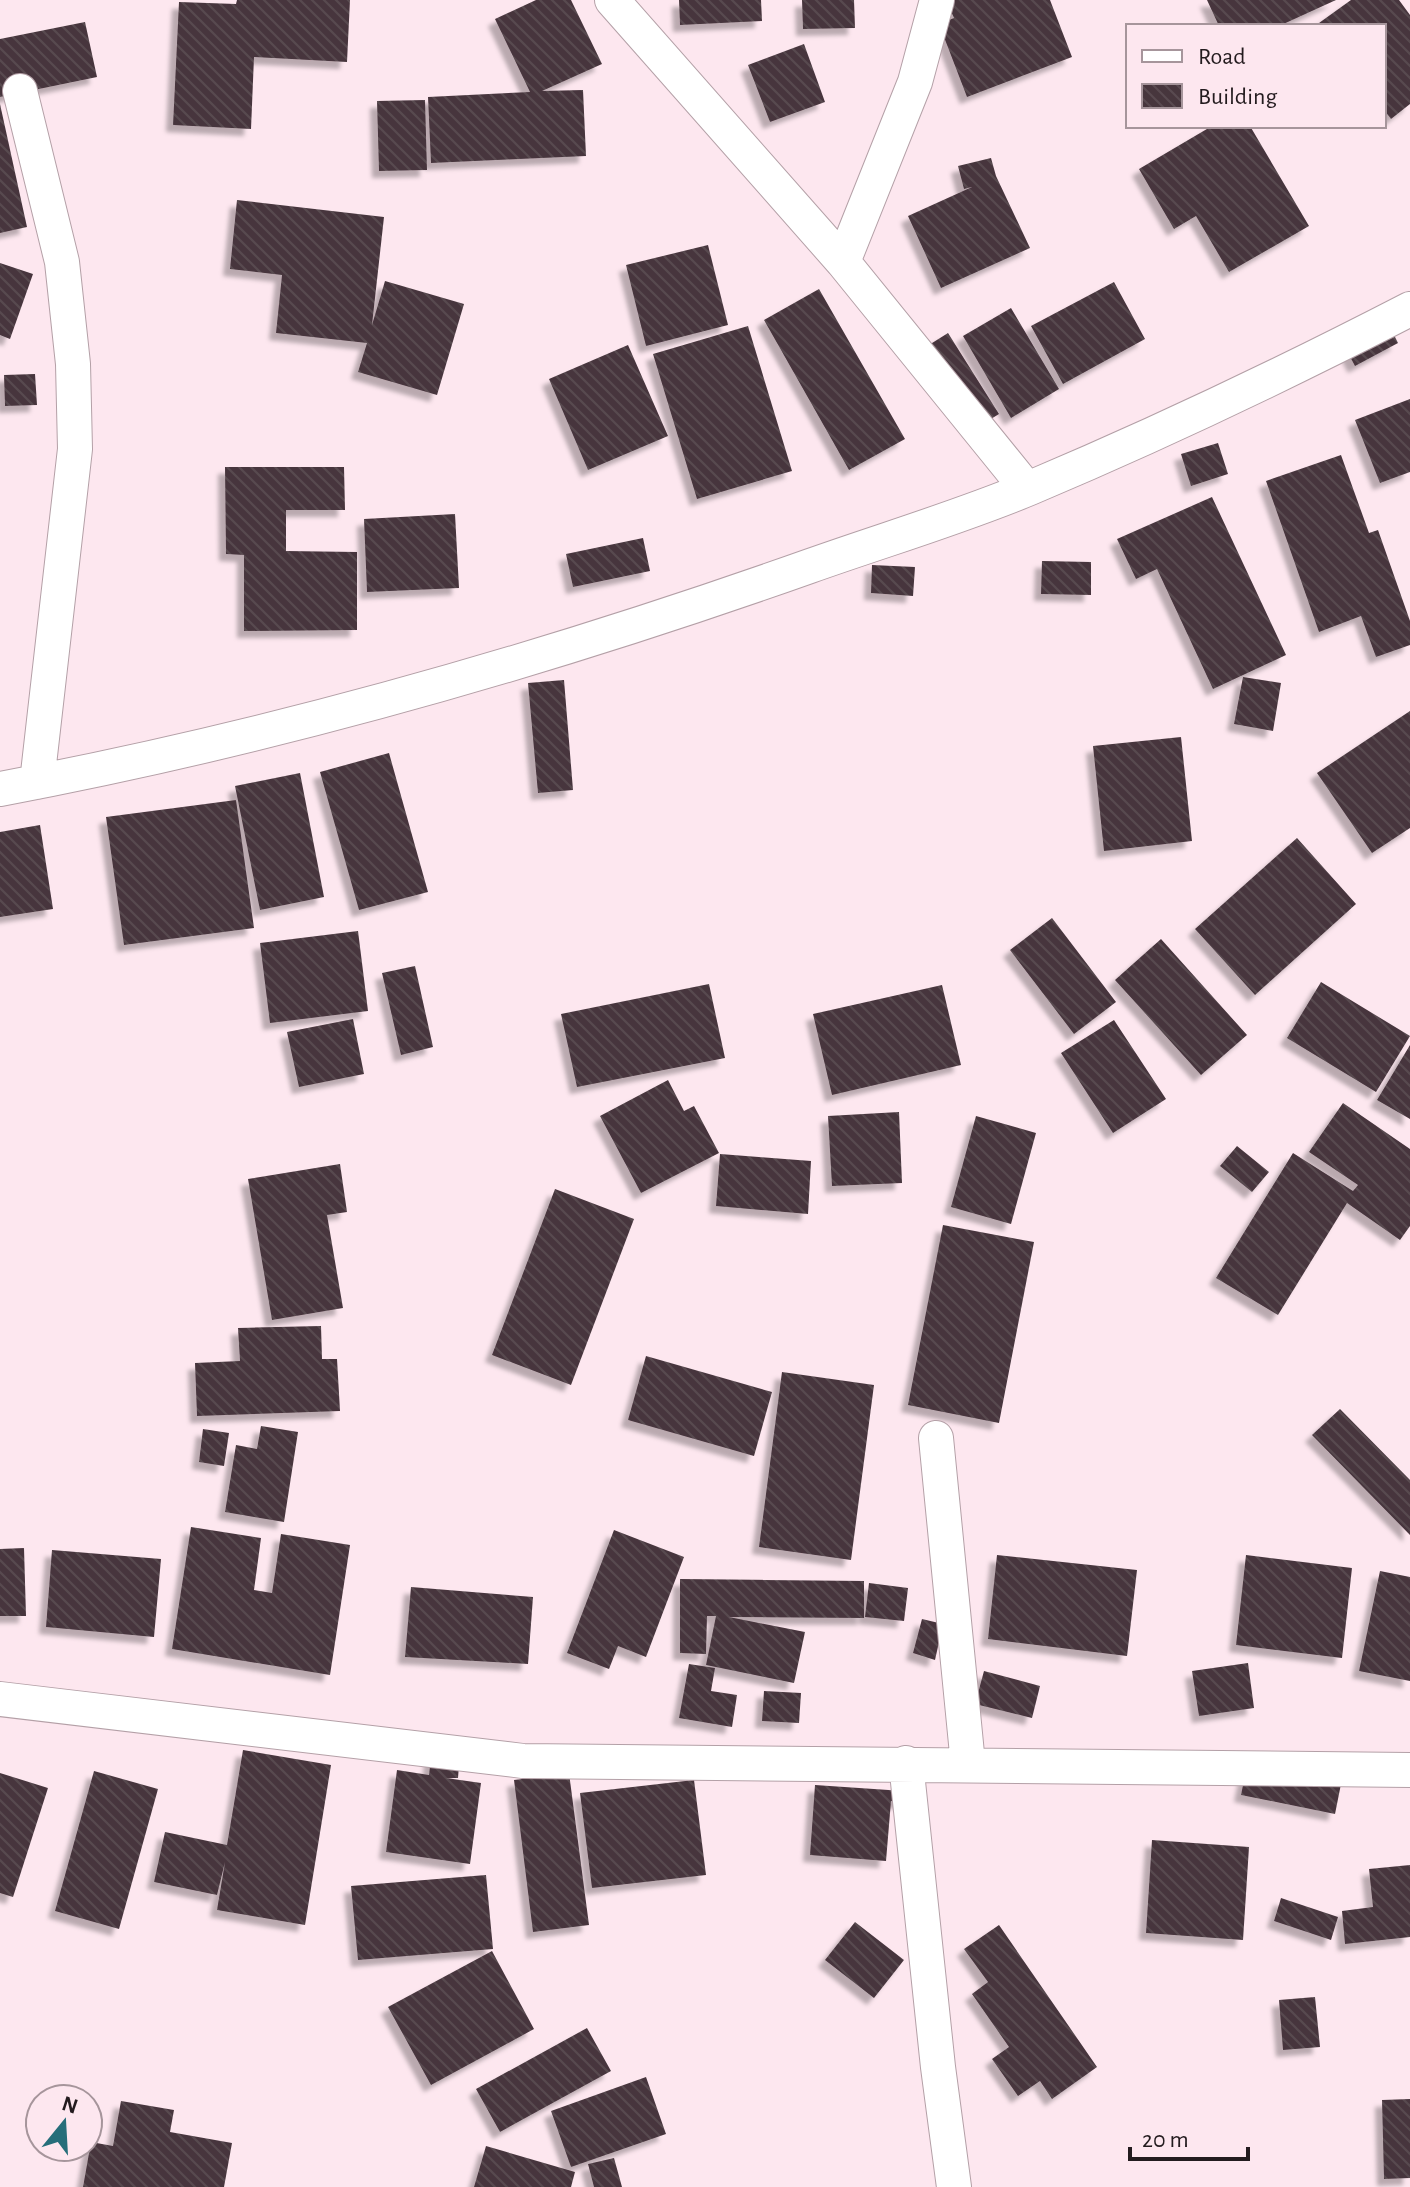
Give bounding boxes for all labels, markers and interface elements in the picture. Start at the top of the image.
legend [1126,24,1386,128]
text: Road [1198,45,1246,69]
text: Building [1198,85,1277,109]
north arrow [24,2083,104,2163]
text: N [59,2092,81,2118]
scale bar [1130,2111,1248,2161]
text: 20 m [1142,2128,1189,2152]

